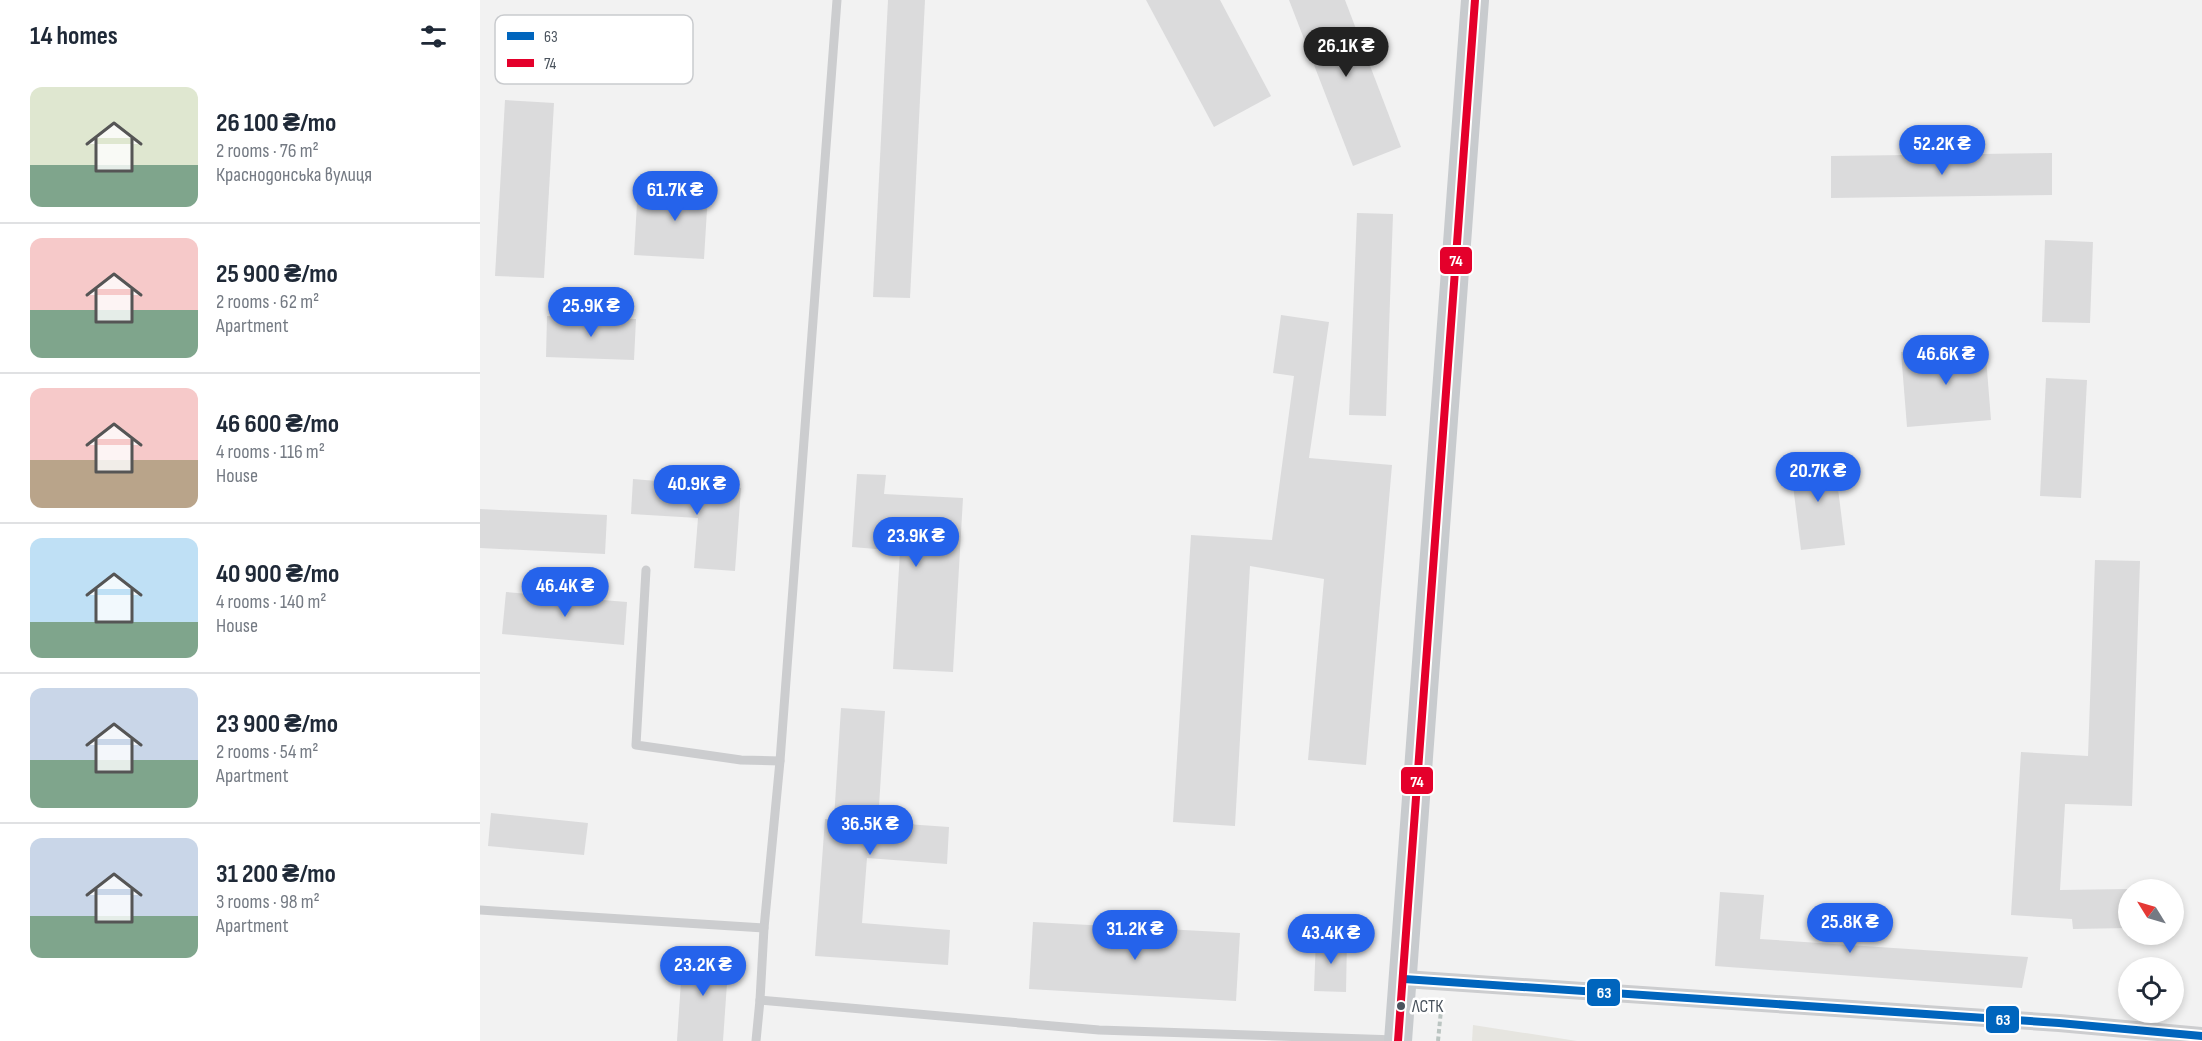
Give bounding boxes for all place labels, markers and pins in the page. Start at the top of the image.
pin: 26.1K ₴ [1291,27,1401,78]
pin: 52.2K ₴ [1887,125,1997,176]
pin: 61.7K ₴ [620,171,730,222]
pin: 25.9K ₴ [536,287,646,338]
pin: 46.6K ₴ [1891,335,2001,386]
pin: 20.7K ₴ [1763,452,1873,503]
pin: 40.9K ₴ [642,465,752,516]
pin: 23.9K ₴ [861,517,971,568]
pin: 46.4K ₴ [510,567,620,618]
pin: 36.5K ₴ [815,805,925,856]
pin: 25.8K ₴ [1795,903,1905,954]
pin: 31.2K ₴ [1080,910,1190,961]
pin: 43.4K ₴ [1276,914,1386,965]
pin: 23.2K ₴ [648,946,758,997]
place label: ЛСТК [1411,996,1444,1017]
marker: ЛСТК [1395,1000,1407,1012]

